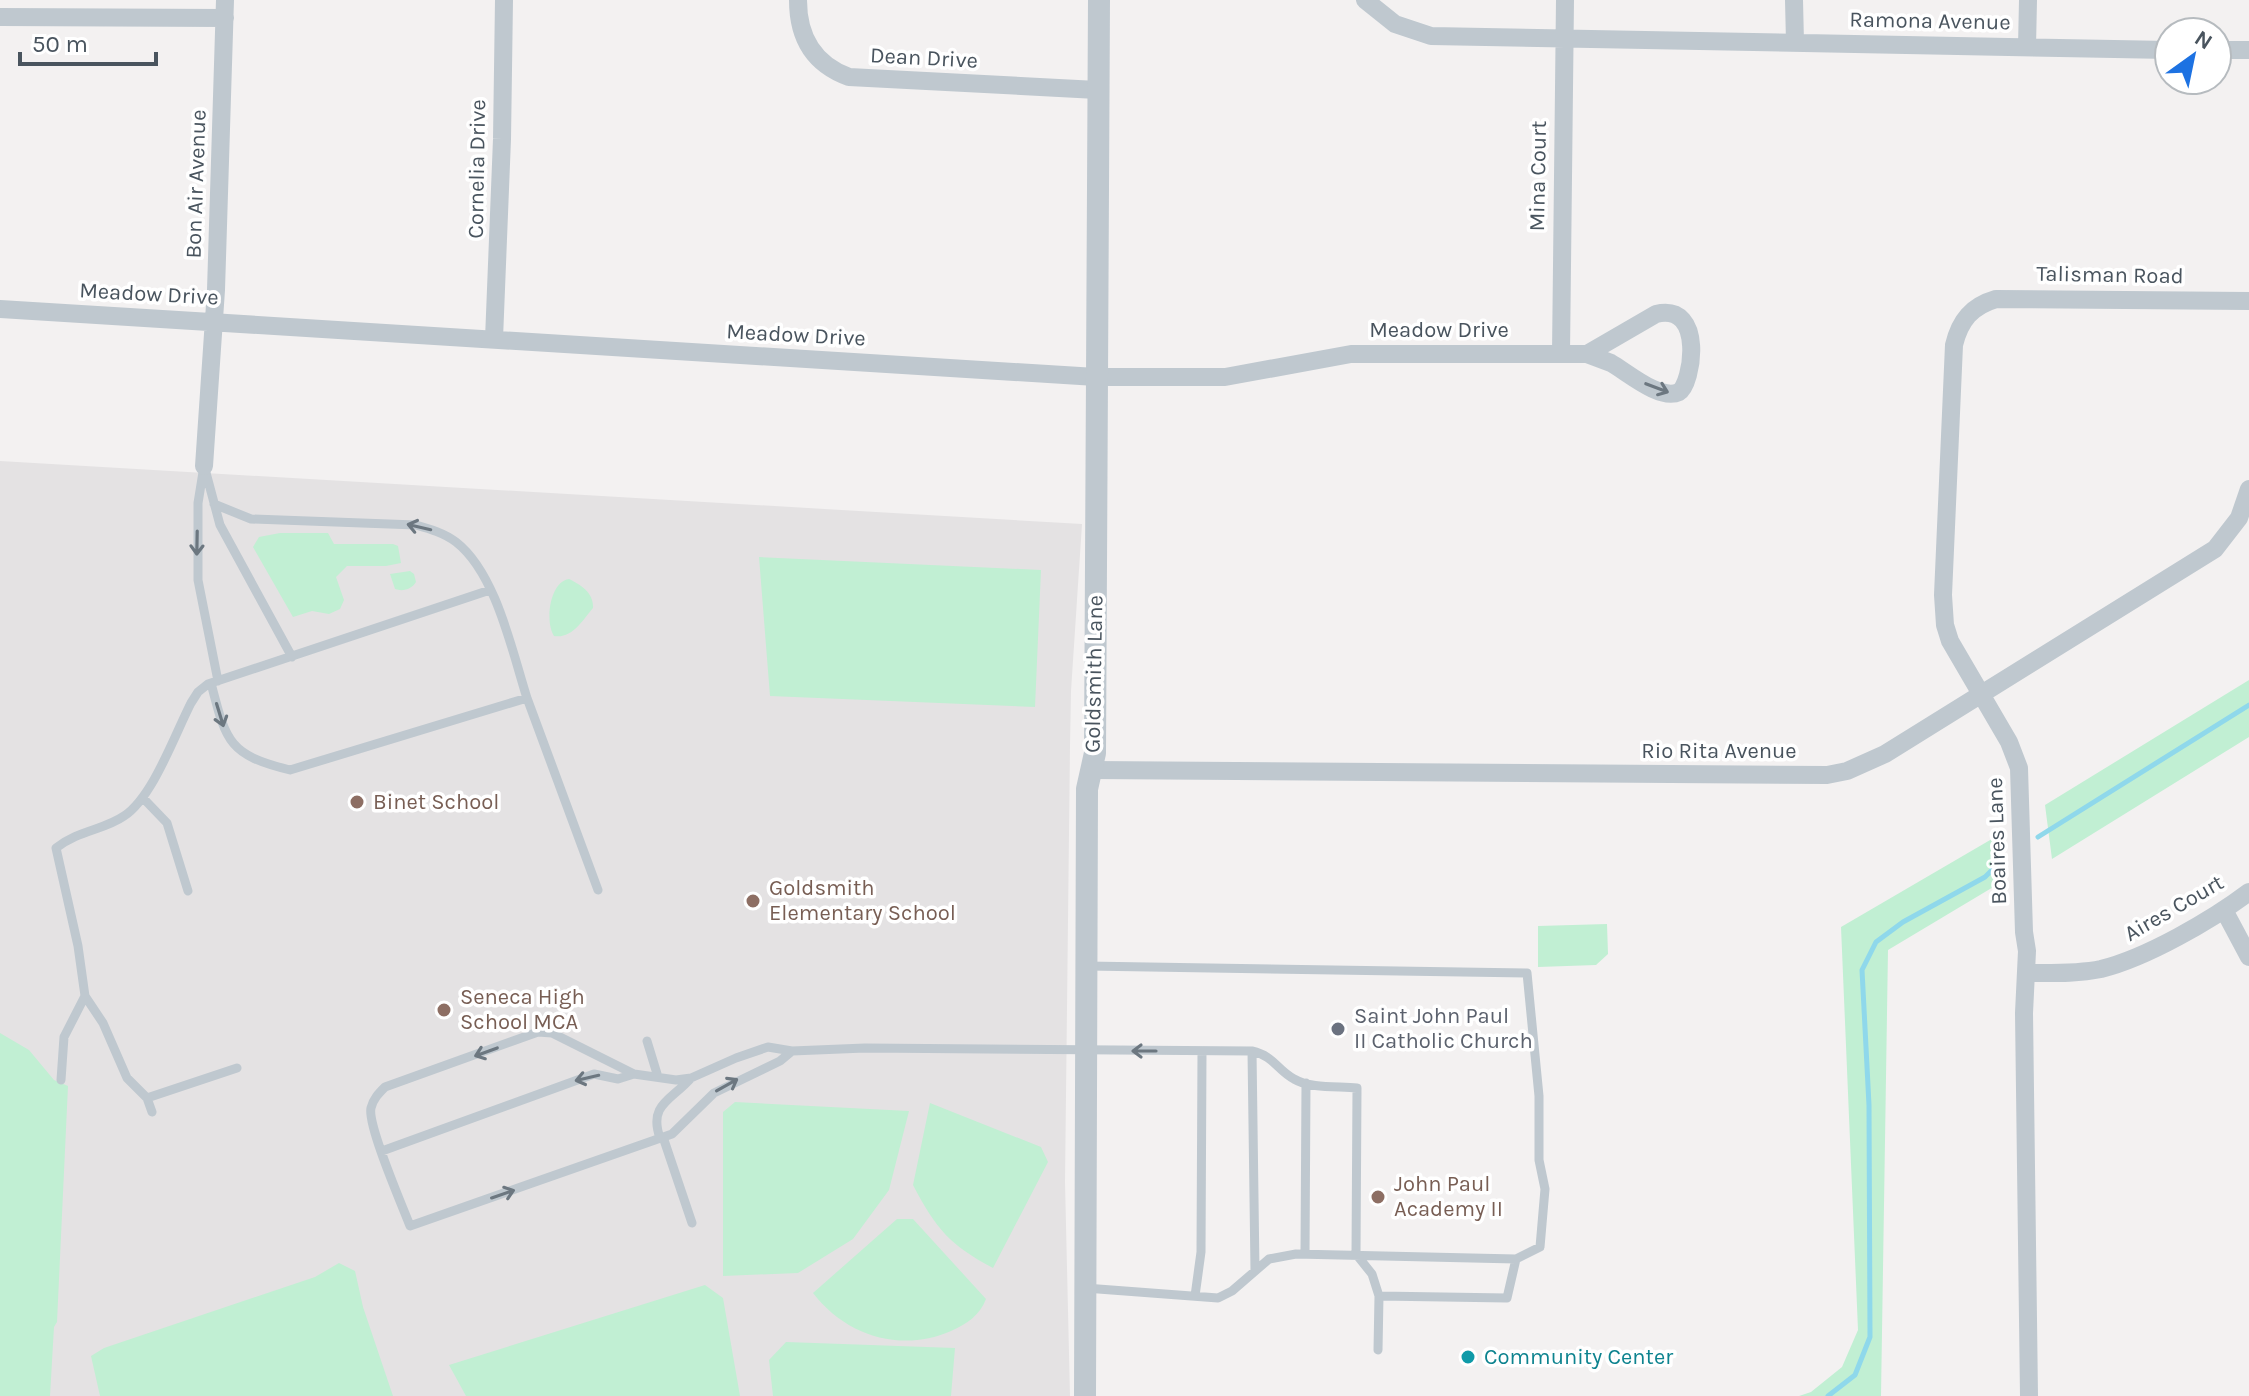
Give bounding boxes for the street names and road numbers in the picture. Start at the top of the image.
street label: Ramona Avenue [1849,7,2011,35]
street label: Dean Drive [869,42,979,74]
street label: Cornelia Drive [463,99,491,239]
street label: Bon Air Avenue [180,109,212,259]
street label: Mina Court [1524,120,1552,232]
street label: Talisman Road [2036,261,2184,289]
street label: Meadow Drive [79,277,219,311]
street label: Meadow Drive [1369,317,1509,343]
street label: Meadow Drive [726,318,866,352]
street label: Goldsmith Lane [1080,595,1108,753]
street label: Rio Rita Avenue [1641,738,1797,764]
street label: Boaires Lane [1982,777,2012,905]
street label: Aires Court [2120,869,2228,947]

